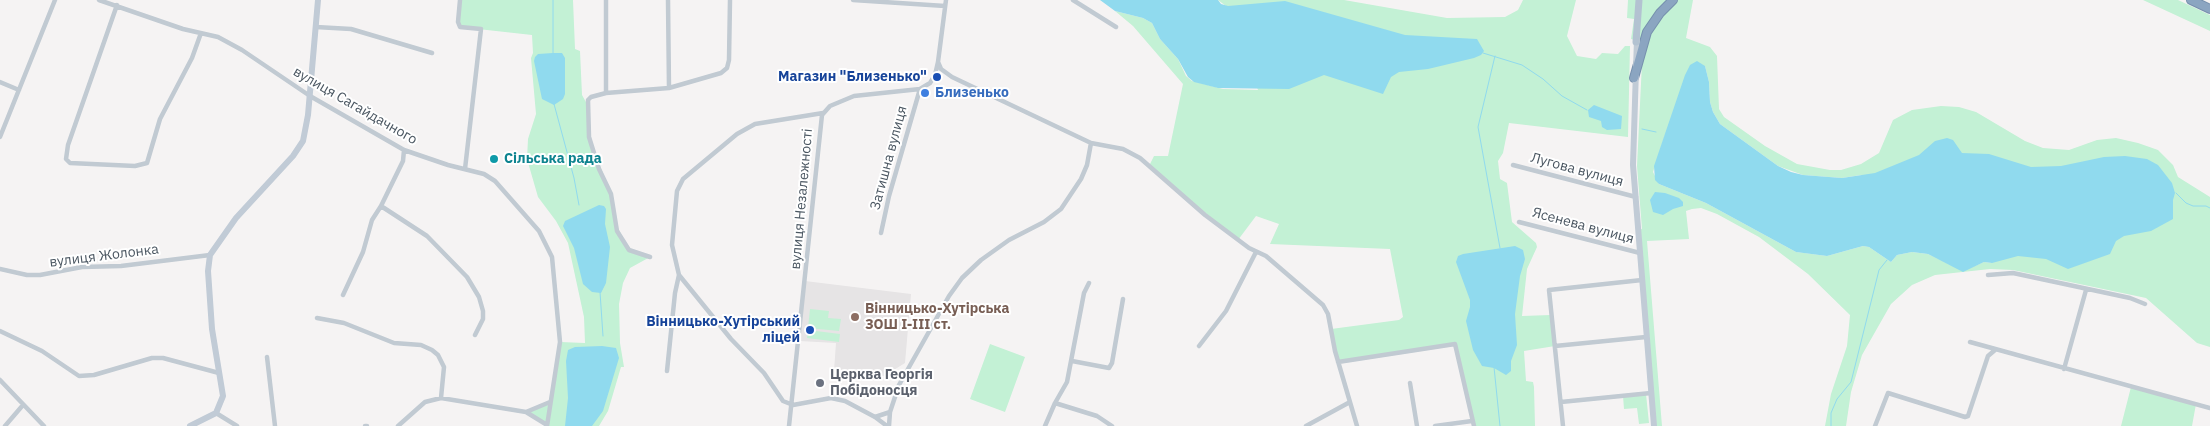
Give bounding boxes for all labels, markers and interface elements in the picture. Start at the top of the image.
street label: вулиця Сагайдачного [290,64,420,148]
place label: Магазин "Близенько" [778,69,927,85]
marker: Магазин "Близенько" [931,71,943,83]
place label: Близенько [935,85,1009,101]
marker: Близенько [919,87,931,99]
street label: Затишна вулиця [867,104,911,212]
street label: вулиця Незалежності [787,128,817,270]
street label: Лугова вулиця [1529,150,1625,190]
place label: Сільська рада [504,151,602,167]
marker: Сільська рада [488,153,500,165]
street label: Ясенева вулиця [1530,204,1636,248]
street label: вулиця Жолонка [48,241,160,271]
place label: Вінницько-Хутірська ЗОШ І-ІІІ ст. [865,301,1009,334]
marker: Вінницько-Хутірська ЗОШ І-ІІІ ст. [849,311,861,323]
place label: Вінницько-Хутірський ліцей [646,314,800,347]
marker: Вінницько-Хутірський ліцей [804,324,816,336]
place label: Церква Георгія Побідоносця [830,367,933,400]
marker: Церква Георгія Побідоносця [814,377,826,389]

